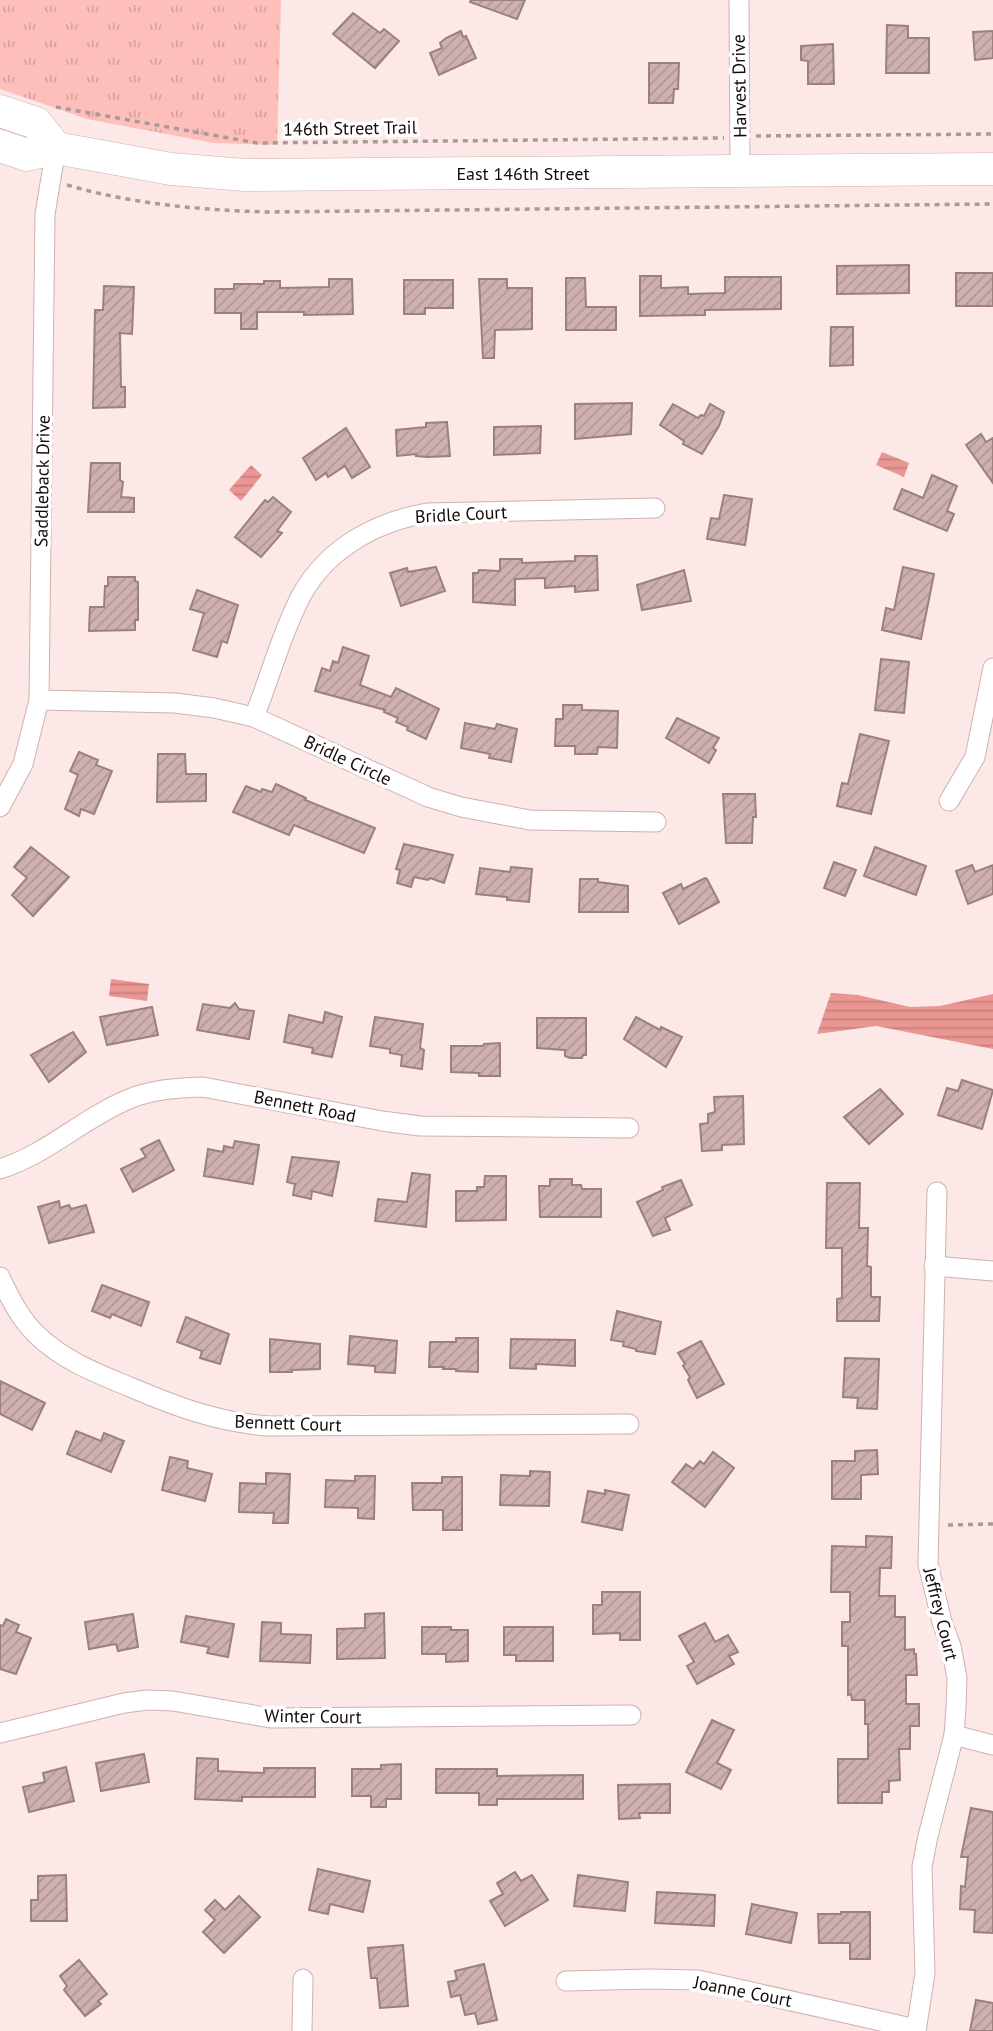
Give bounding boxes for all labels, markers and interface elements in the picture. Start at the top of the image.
street label: Harvest Drive [727,34,751,138]
street label: 146th Street Trail [283,115,418,141]
street label: East 146th Street [456,162,590,185]
street label: Saddleback Drive [29,415,55,547]
street label: Bridle Court [414,500,508,528]
street label: Bridle Circle [301,730,395,790]
street label: Bennett Road [252,1085,358,1127]
street label: Bennett Court [234,1410,342,1436]
street label: Jeffrey Court [918,1564,964,1663]
street label: Winter Court [264,1704,362,1728]
street label: Joanne Court [691,1970,794,2012]

